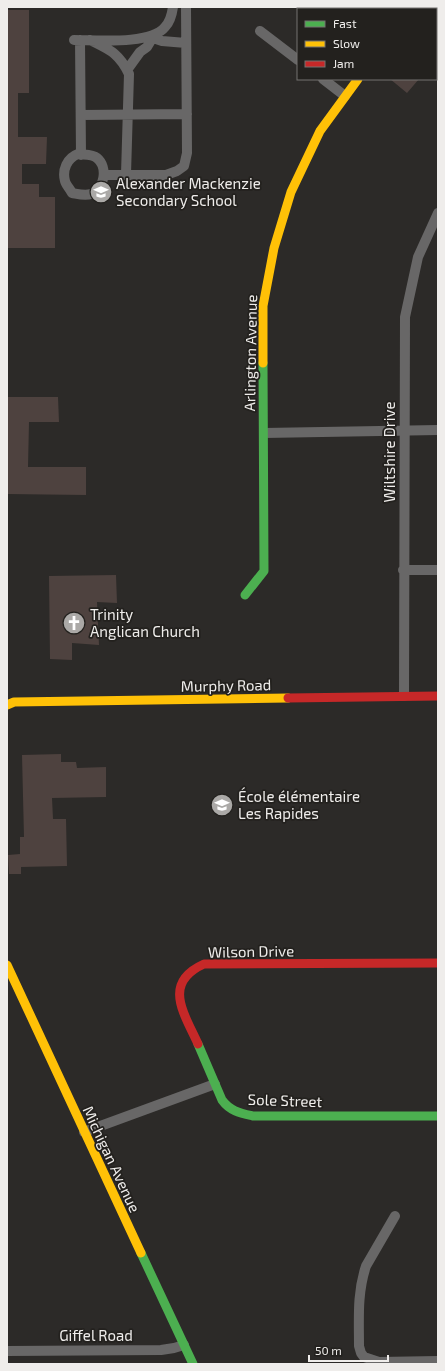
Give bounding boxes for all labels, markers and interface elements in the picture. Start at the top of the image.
legend [297,8,437,80]
text: Fast [333,16,357,30]
text: Slow [333,36,360,50]
text: Jam [333,56,354,70]
place label: Alexander Mackenzie Secondary School [116,174,261,209]
school or university icon: Alexander Mackenzie Secondary School [88,179,114,205]
street label: Arlington Avenue [240,294,260,412]
street label: Wiltshire Drive [380,402,398,502]
place label: Trinity Anglican Church [90,605,200,640]
church icon: Trinity Anglican Church [61,610,87,636]
street label: Murphy Road [181,675,271,695]
place label: École élémentaire Les Rapides [238,787,360,822]
school or university icon: École élémentaire Les Rapides [209,792,235,818]
street label: Wilson Drive [208,941,294,961]
street label: Sole Street [247,1090,323,1110]
street label: Michigan Avenue [80,1103,144,1215]
street label: Giffel Road [59,1326,133,1344]
scale bar [309,1337,388,1363]
text: 50 m [315,1343,342,1357]

